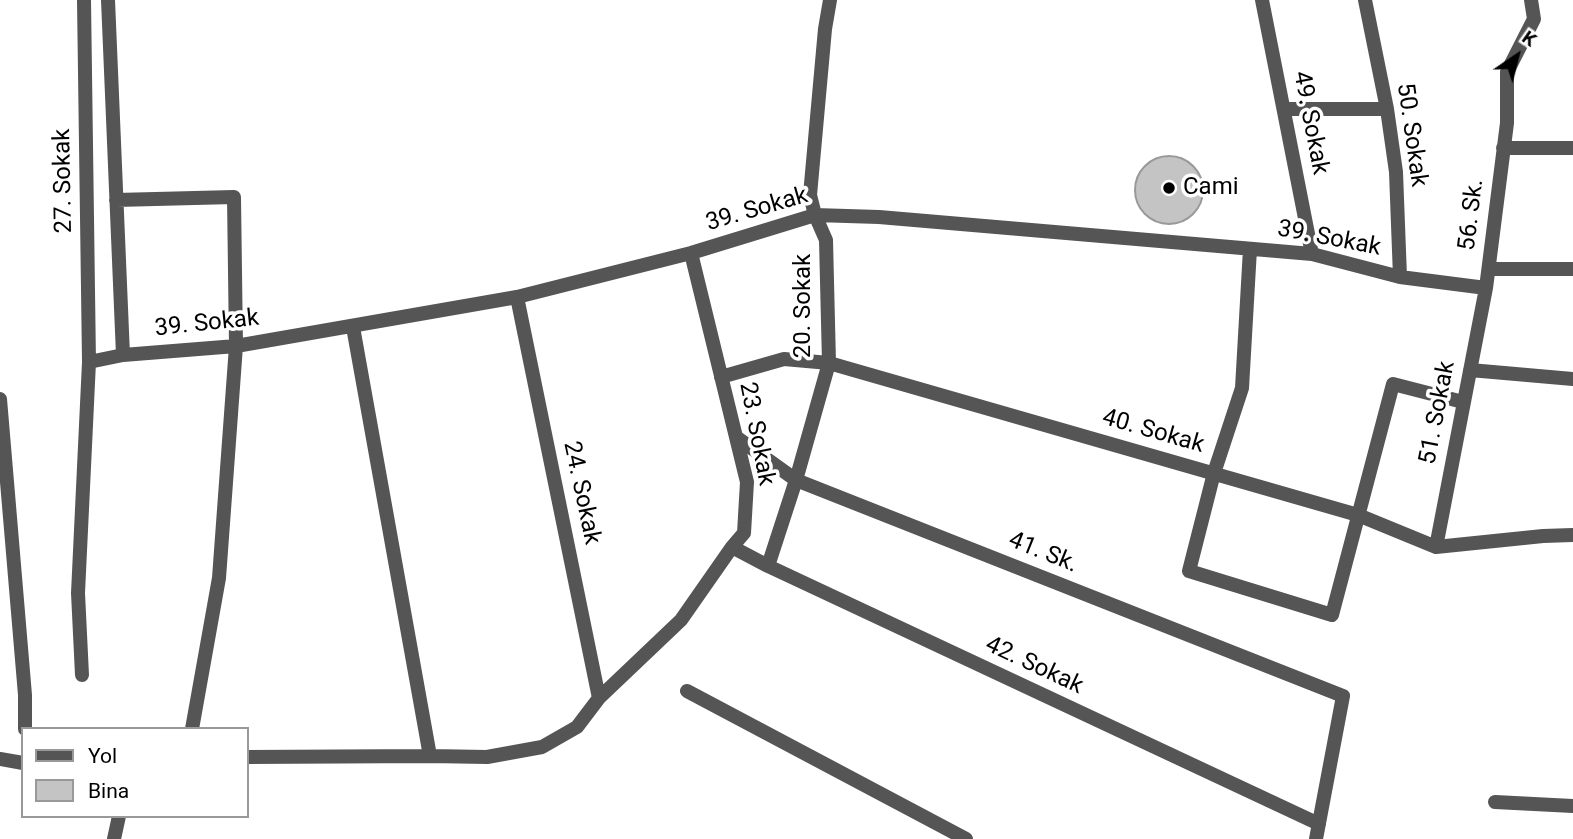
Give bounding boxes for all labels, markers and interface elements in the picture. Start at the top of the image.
north arrow [1482,21,1552,91]
text: K [1518,25,1541,51]
street label: 49. Sokak [1286,69,1334,177]
street label: 50. Sokak [1389,81,1433,189]
street label: 27. Sokak [49,128,79,234]
place label: Cami [1183,174,1239,202]
street label: 56. Sk. [1453,178,1491,252]
marker: Cami [1161,180,1177,196]
street label: 39. Sokak [703,182,811,238]
street label: 39. Sokak [1275,215,1383,263]
street label: 20. Sokak [790,254,818,358]
street label: 39. Sokak [153,304,261,344]
street label: 51. Sokak [1414,359,1462,467]
street label: 23. Sokak [732,380,780,488]
street label: 40. Sokak [1099,404,1207,460]
street label: 24. Sokak [556,439,606,547]
street label: 41. Sk. [1004,526,1082,580]
street label: 42. Sokak [981,631,1087,701]
legend [21,727,248,818]
text: Yol [88,744,117,768]
text: Bina [88,779,129,803]

